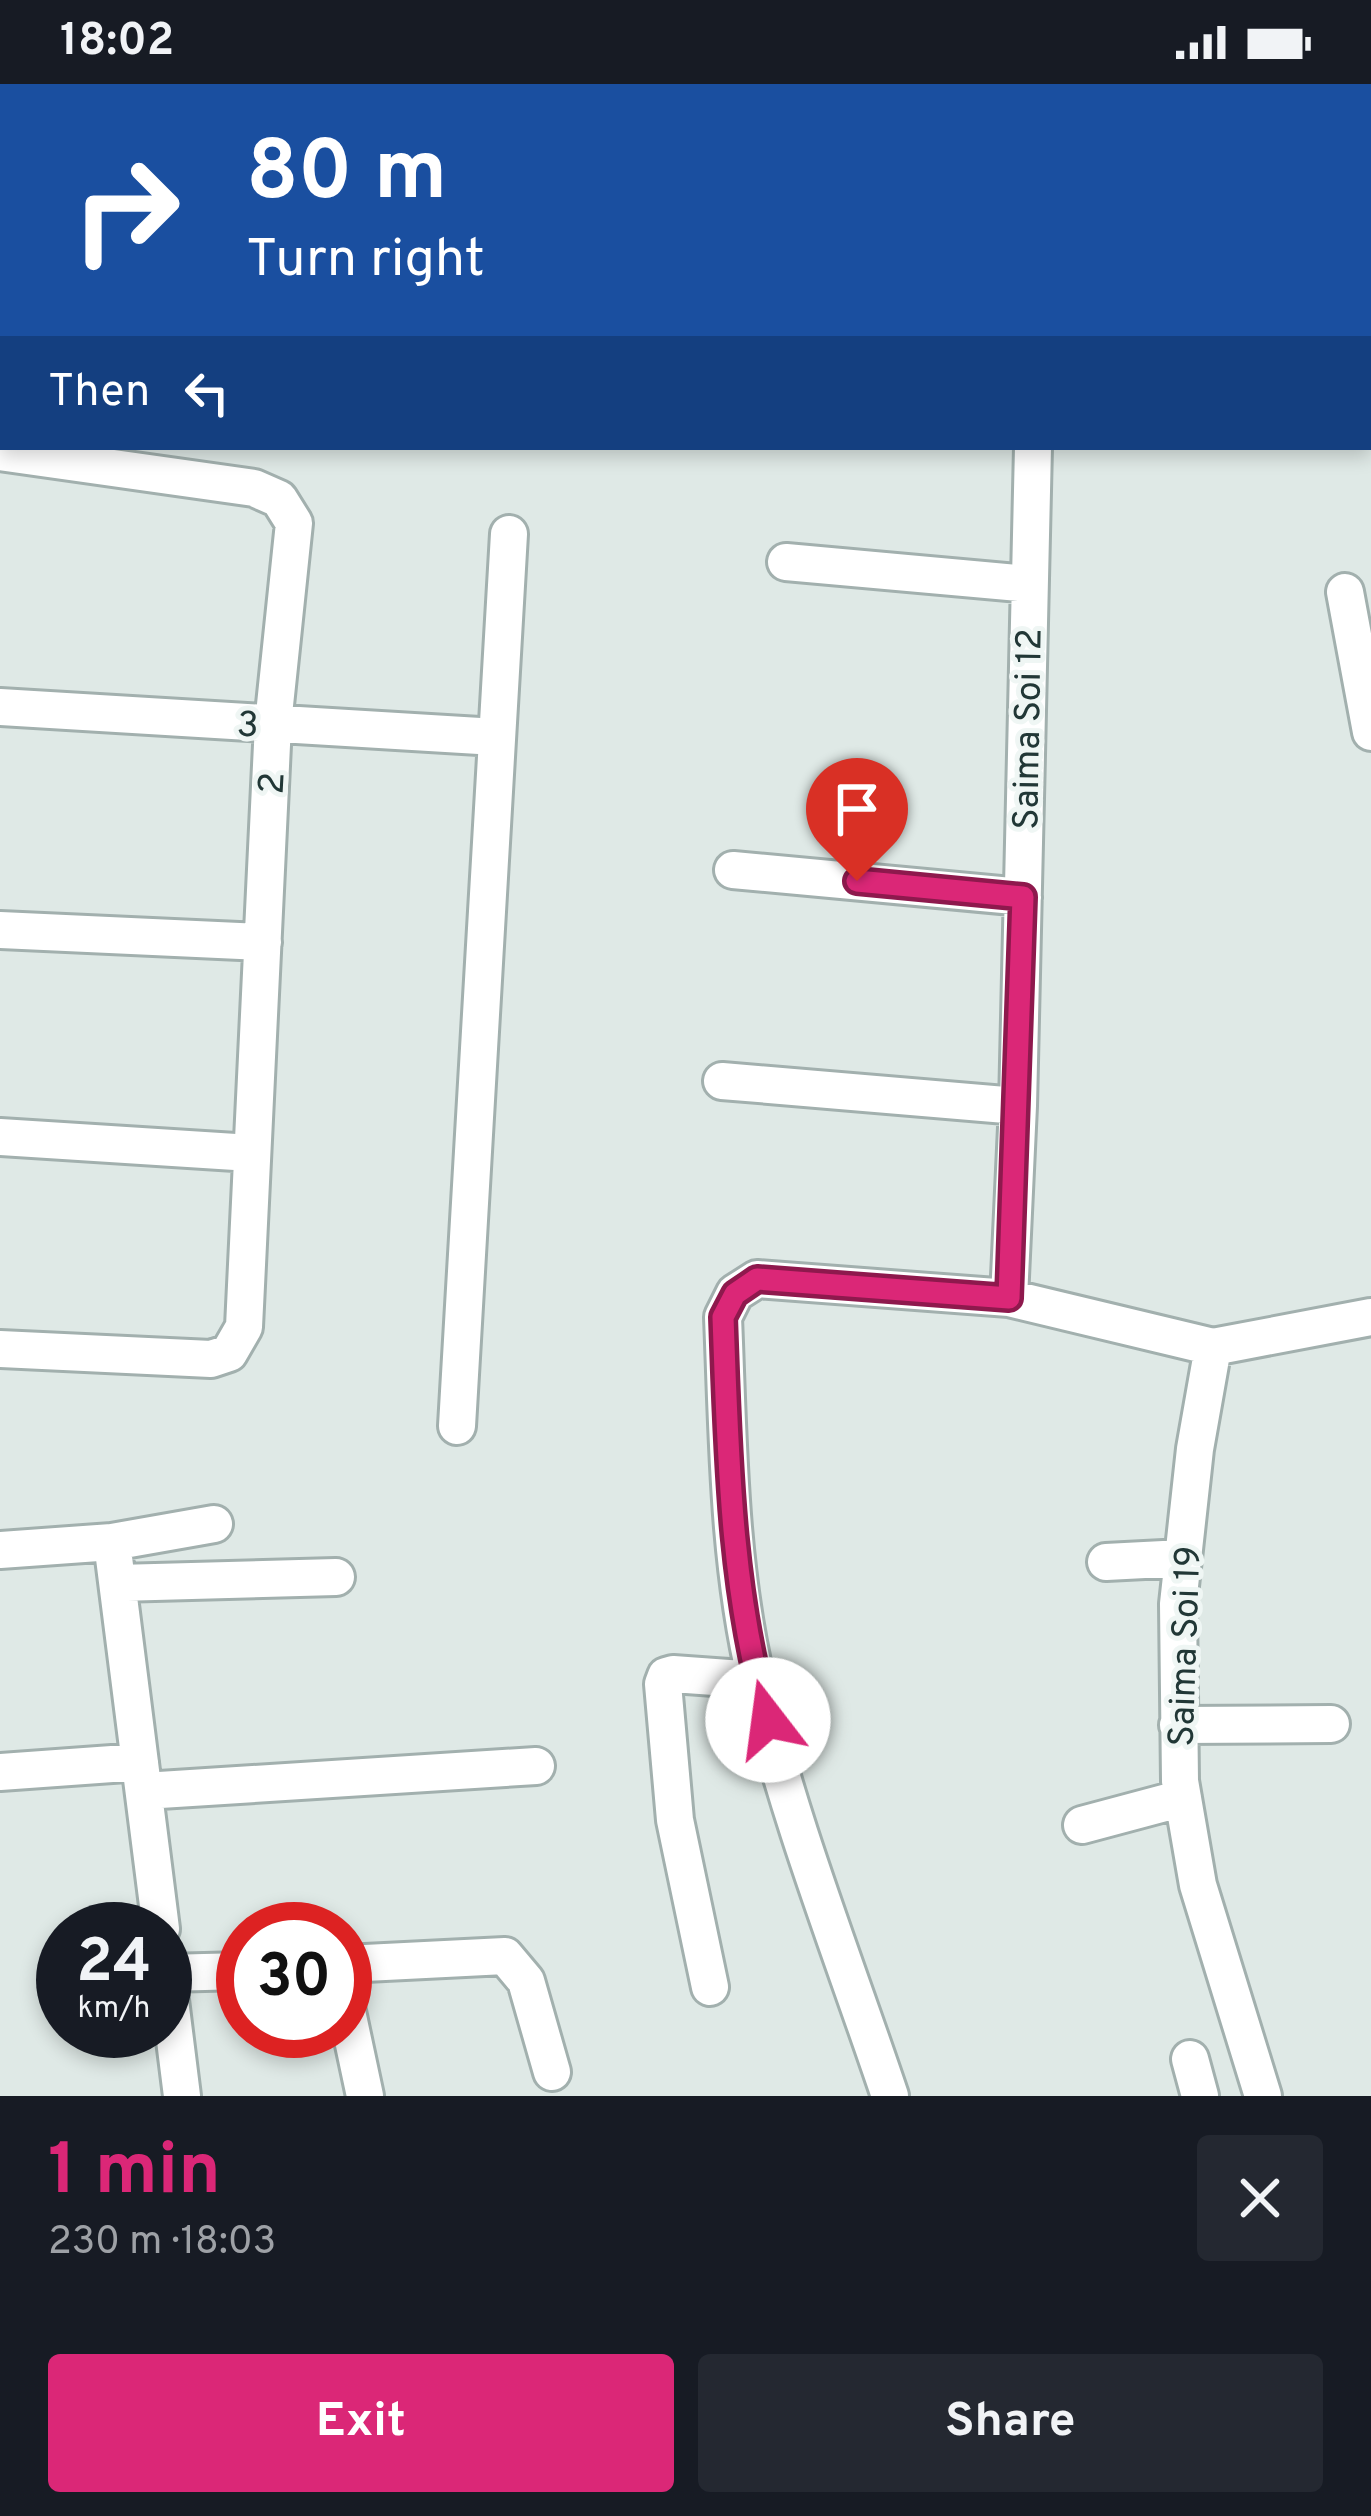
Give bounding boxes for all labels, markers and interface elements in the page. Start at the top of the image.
text: 18:02 [60,14,174,71]
text: 80 m [246,123,447,229]
icon: right [48,132,204,288]
text: Turn right [246,227,485,296]
icon: left [174,360,240,426]
text: Then [48,365,150,422]
street label: Saima Soi 12 [1005,628,1055,830]
street label: 3 [235,703,260,751]
pin [806,758,908,881]
street label: 2 [250,771,298,795]
icon: arrive [824,776,890,842]
street label: Saima Soi 19 [1160,1545,1213,1748]
position arrow [705,1657,831,1783]
speed limit sign: 30 [216,1902,372,2058]
text: 24 [76,1927,152,2003]
text: km/h [78,1991,150,2028]
text: 1 min [48,2128,221,2220]
button: close [1197,2135,1323,2261]
text: 230 m · 18:03 [48,2219,276,2268]
button: Exit [48,2354,674,2492]
button: Share [698,2354,1323,2492]

